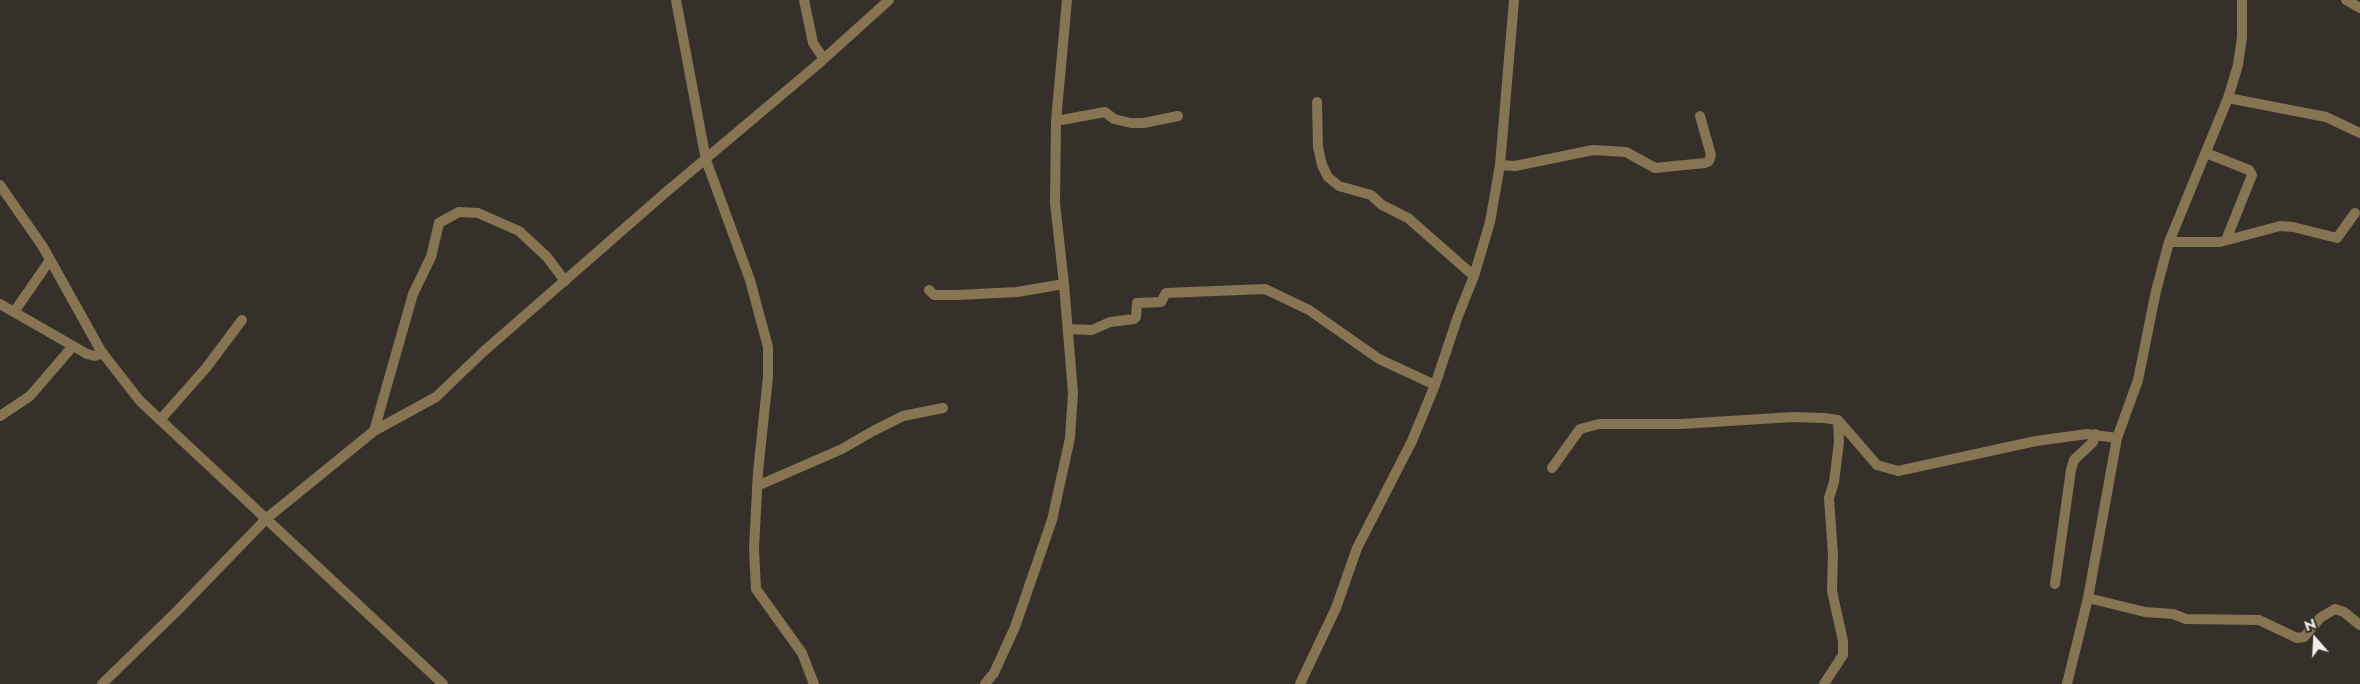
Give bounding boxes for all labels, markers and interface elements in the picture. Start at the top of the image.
north arrow [2290,614,2340,664]
text: N [2302,614,2319,636]

